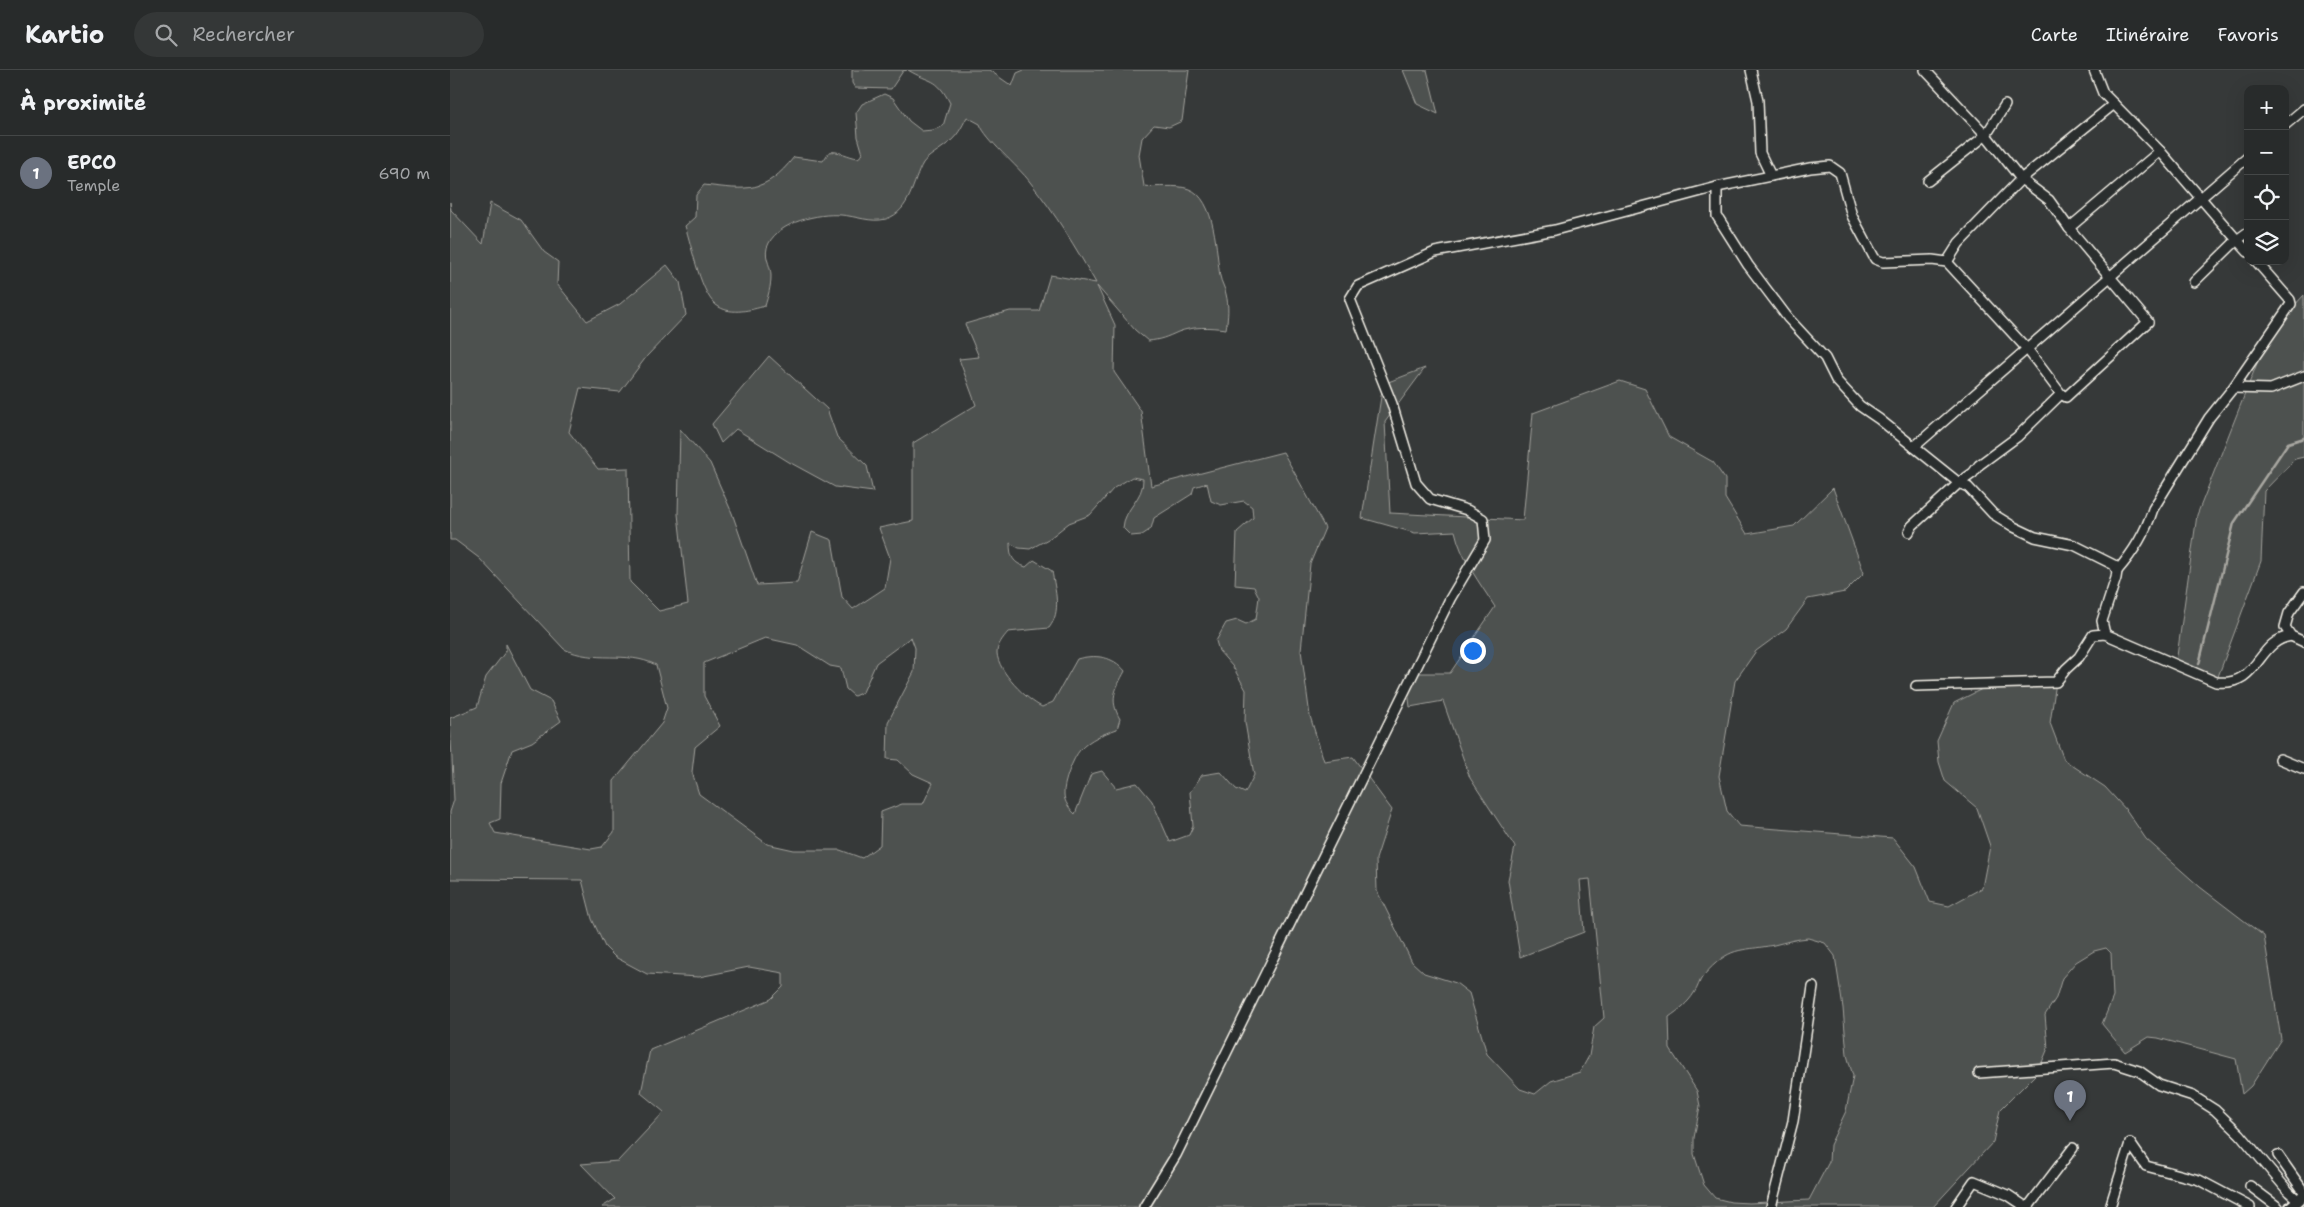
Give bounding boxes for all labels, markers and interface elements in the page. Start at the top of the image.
search box [134,12,484,57]
text: Kartio [25,19,104,51]
icon: search [152,21,180,49]
text: Rechercher [192,22,295,47]
text: Carte [2031,23,2078,47]
text: Itinéraire [2106,23,2190,47]
text: Favoris [2218,23,2279,47]
map controls [2244,85,2289,265]
button: + [2244,85,2289,130]
text: À proximité [20,89,146,117]
button: − [2244,130,2289,175]
text: EPCO [67,150,116,175]
text: 1 [32,163,40,184]
text: 690 m [379,163,430,184]
text: Temple [67,175,120,196]
button: locate [2244,175,2289,220]
button: layers [2244,220,2289,265]
your location [1460,638,1486,664]
pin: 1 [2054,1080,2086,1121]

